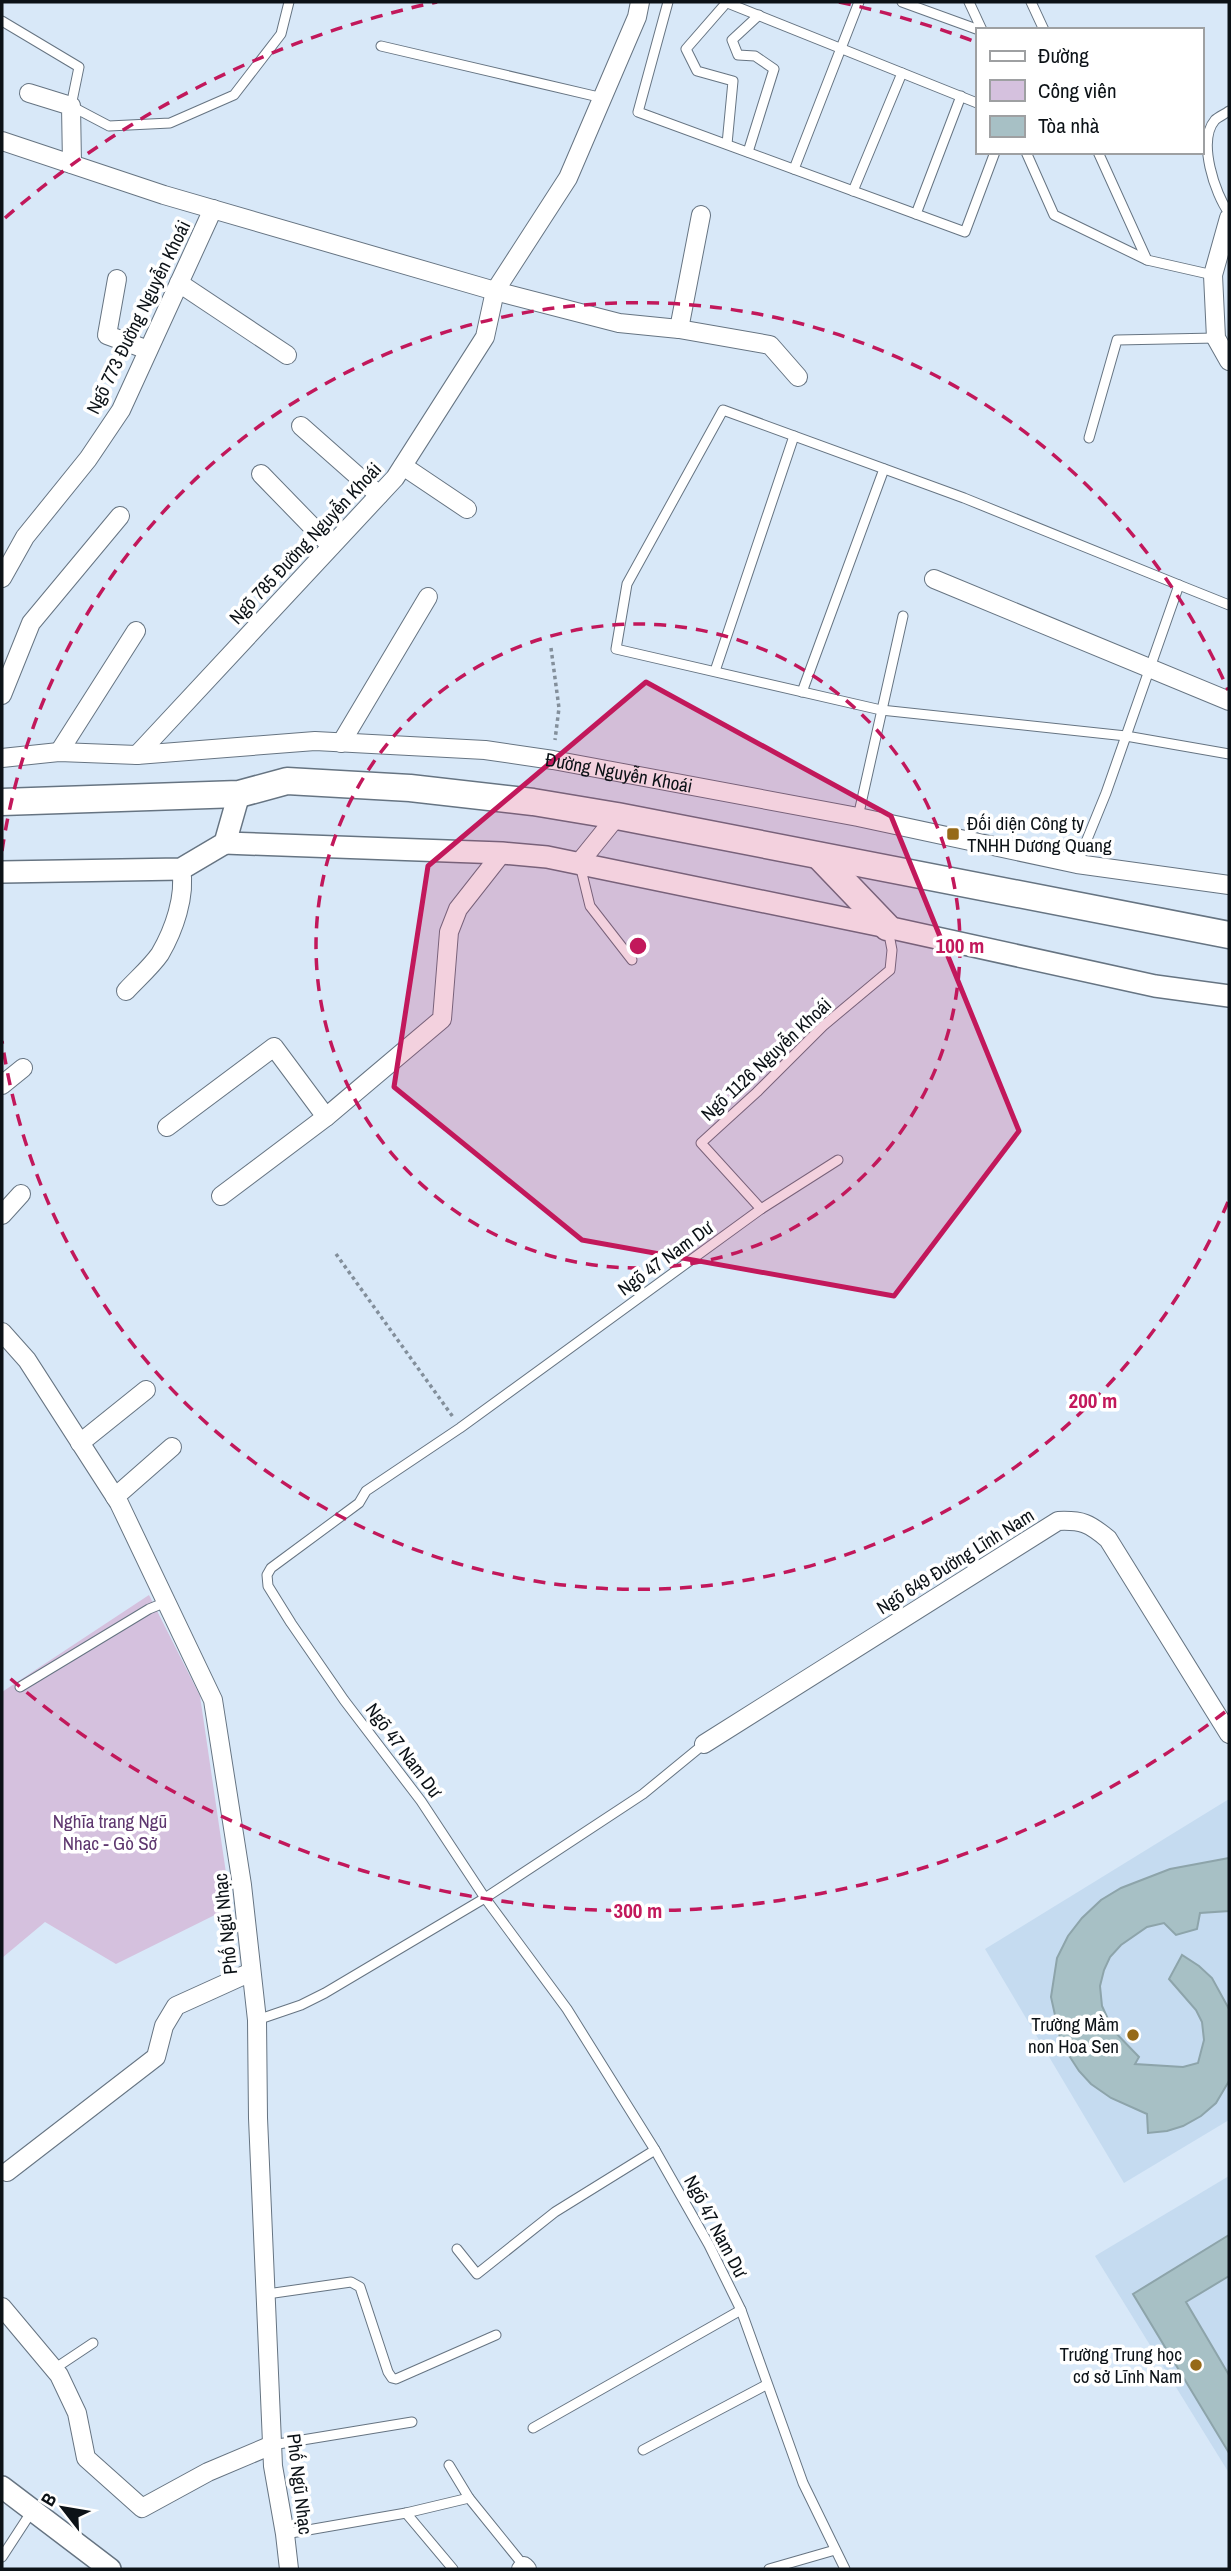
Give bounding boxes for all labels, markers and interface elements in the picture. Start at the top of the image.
legend [976,28,1203,154]
text: Đường [1038,41,1089,70]
text: Công viên [1038,76,1117,105]
text: Tòa nhà [1038,111,1100,140]
street label: Ngõ 773 Đường Nguyễn Khoái [80,216,196,418]
street label: Ngõ 785 Đường Nguyễn Khoái [223,457,387,629]
street label: Đường Nguyễn Khoái [544,746,695,799]
place label: Đối diện Công ty TNHH Dương Quang [967,810,1112,858]
marker: Đối diện Công ty TNHH Dương Quang [945,826,961,842]
text: 100 m [936,931,984,960]
centre of rings [626,934,650,958]
street label: Ngõ 1126 Nguyễn Khoái [695,992,837,1126]
street label: Ngõ 47 Nam Dư [612,1214,719,1301]
text: 200 m [1069,1386,1117,1415]
street label: Ngõ 649 Đường Lĩnh Nam [871,1502,1039,1620]
street label: Ngõ 47 Nam Dư [360,1698,449,1803]
park label: Nghĩa trang Ngũ Nhạc - Gò Sở [53,1808,167,1856]
street label: Phố Ngũ Nhạc [207,1872,243,1976]
text: 300 m [614,1896,662,1925]
place label: Trường Mầm non Hoa Sen [1028,2011,1119,2059]
marker: Trường Mầm non Hoa Sen [1125,2027,1141,2043]
street label: Ngõ 47 Nam Dư [678,2171,754,2283]
place label: Trường Trung học cơ sở Lĩnh Nam [1060,2341,1182,2389]
marker: Trường Trung học cơ sở Lĩnh Nam [1188,2357,1204,2373]
street label: Phố Ngũ Nhạc [281,2432,319,2536]
north arrow [28,2473,98,2543]
text: B [34,2488,62,2511]

